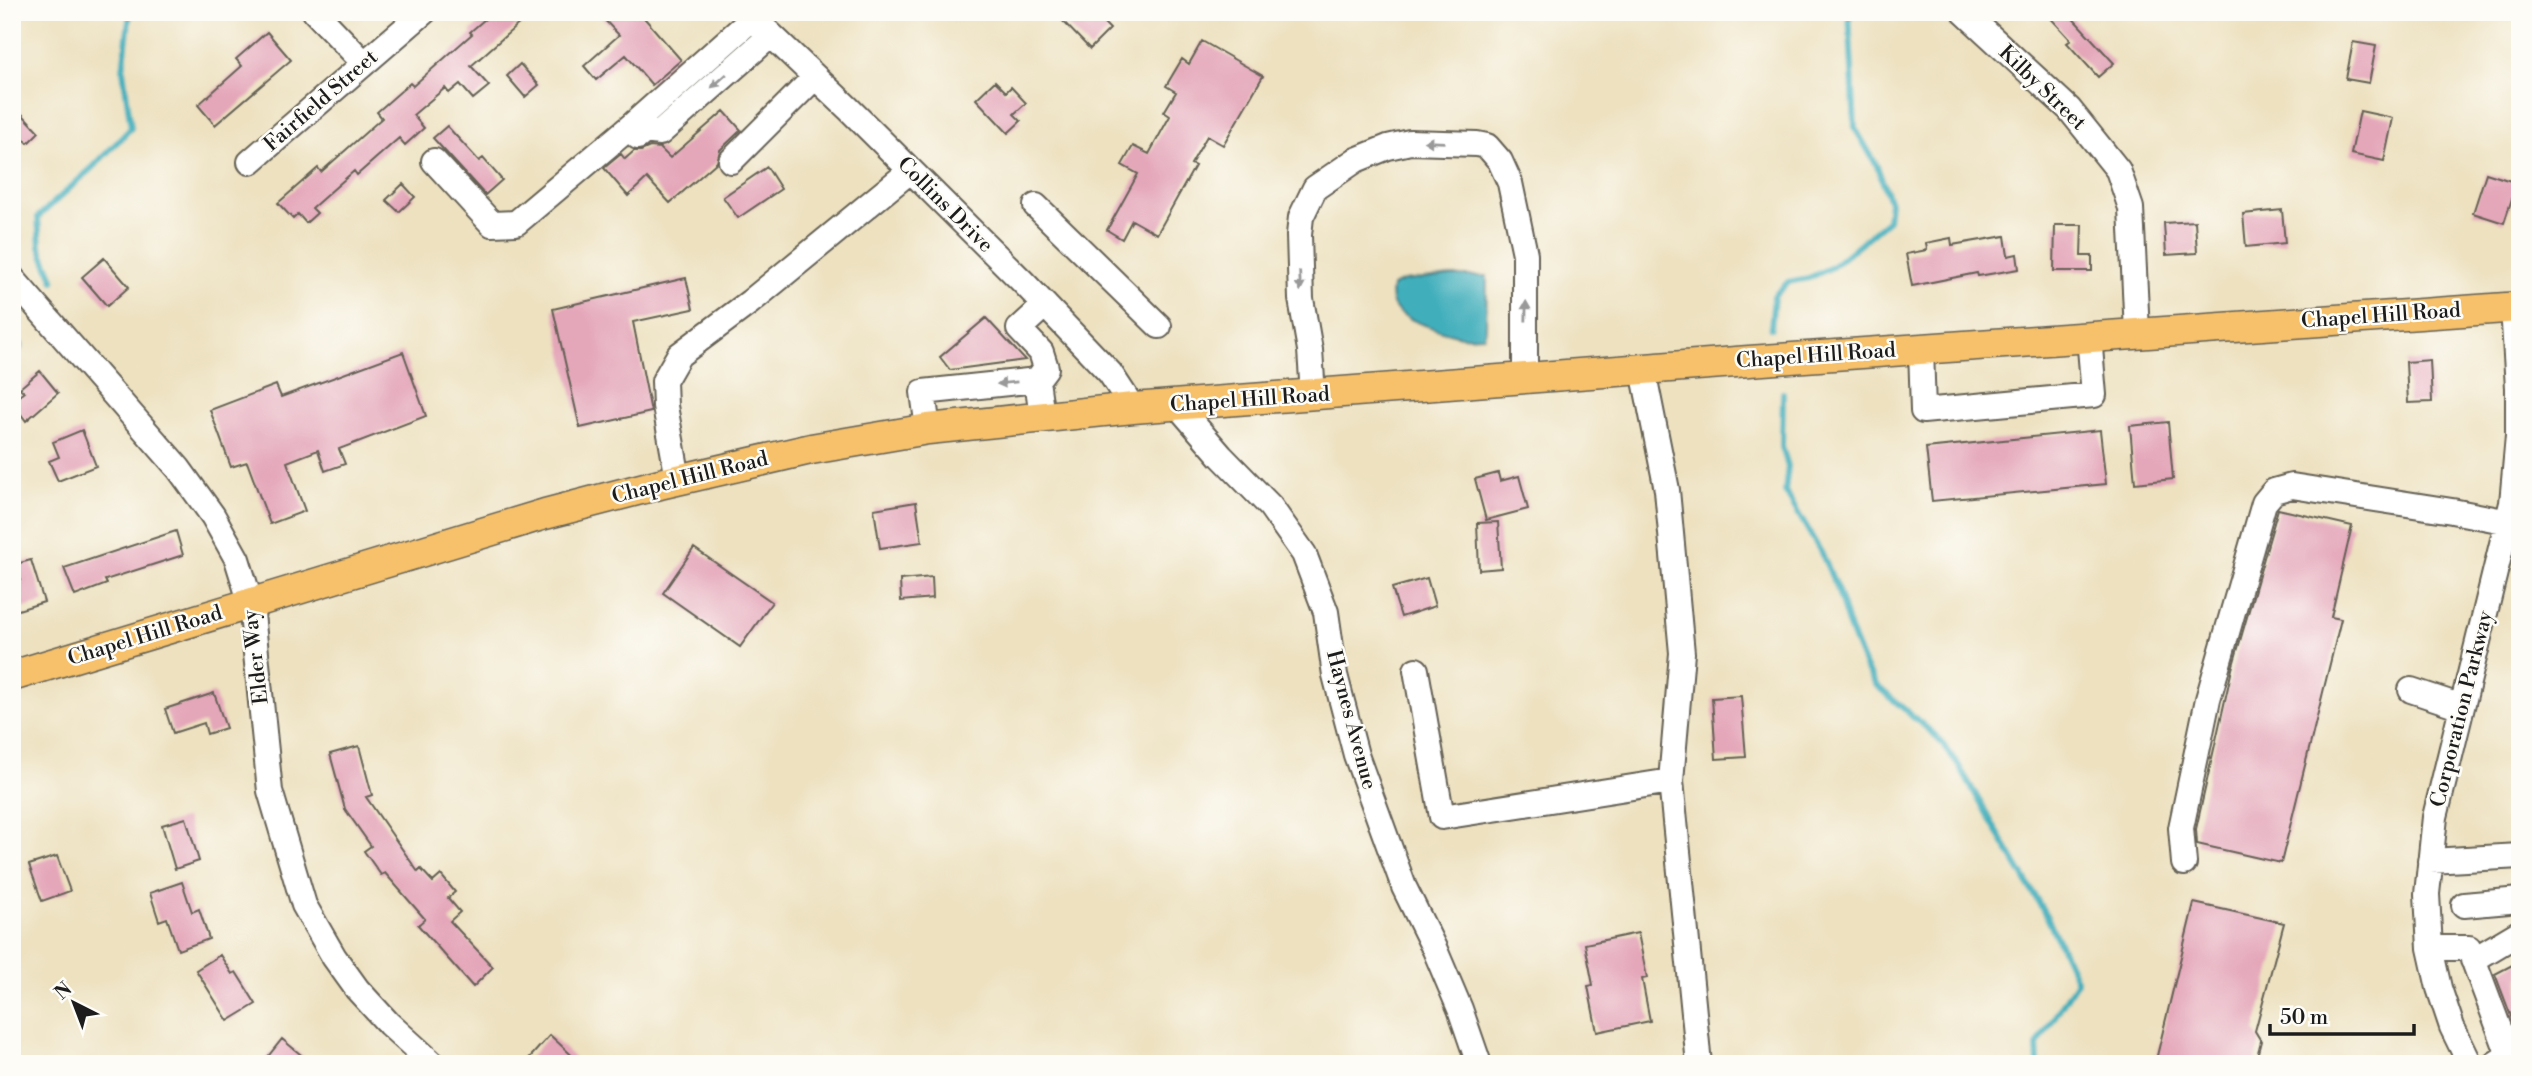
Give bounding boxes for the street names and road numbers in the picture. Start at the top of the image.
street label: Kilby Street [1993,40,2092,137]
street label: Fairfield Street [259,44,384,158]
street label: Collins Drive [892,152,998,258]
street label: Chapel Hill Road [2300,297,2462,335]
street label: Chapel Hill Road [1735,337,1897,375]
street label: Chapel Hill Road [1169,381,1331,419]
street label: Chapel Hill Road [609,446,771,510]
street label: Chapel Hill Road [65,600,225,672]
street label: Elder Way [237,607,275,706]
street label: Corporation Parkway [2425,607,2499,810]
street label: Haynes Avenue [1320,647,1382,793]

